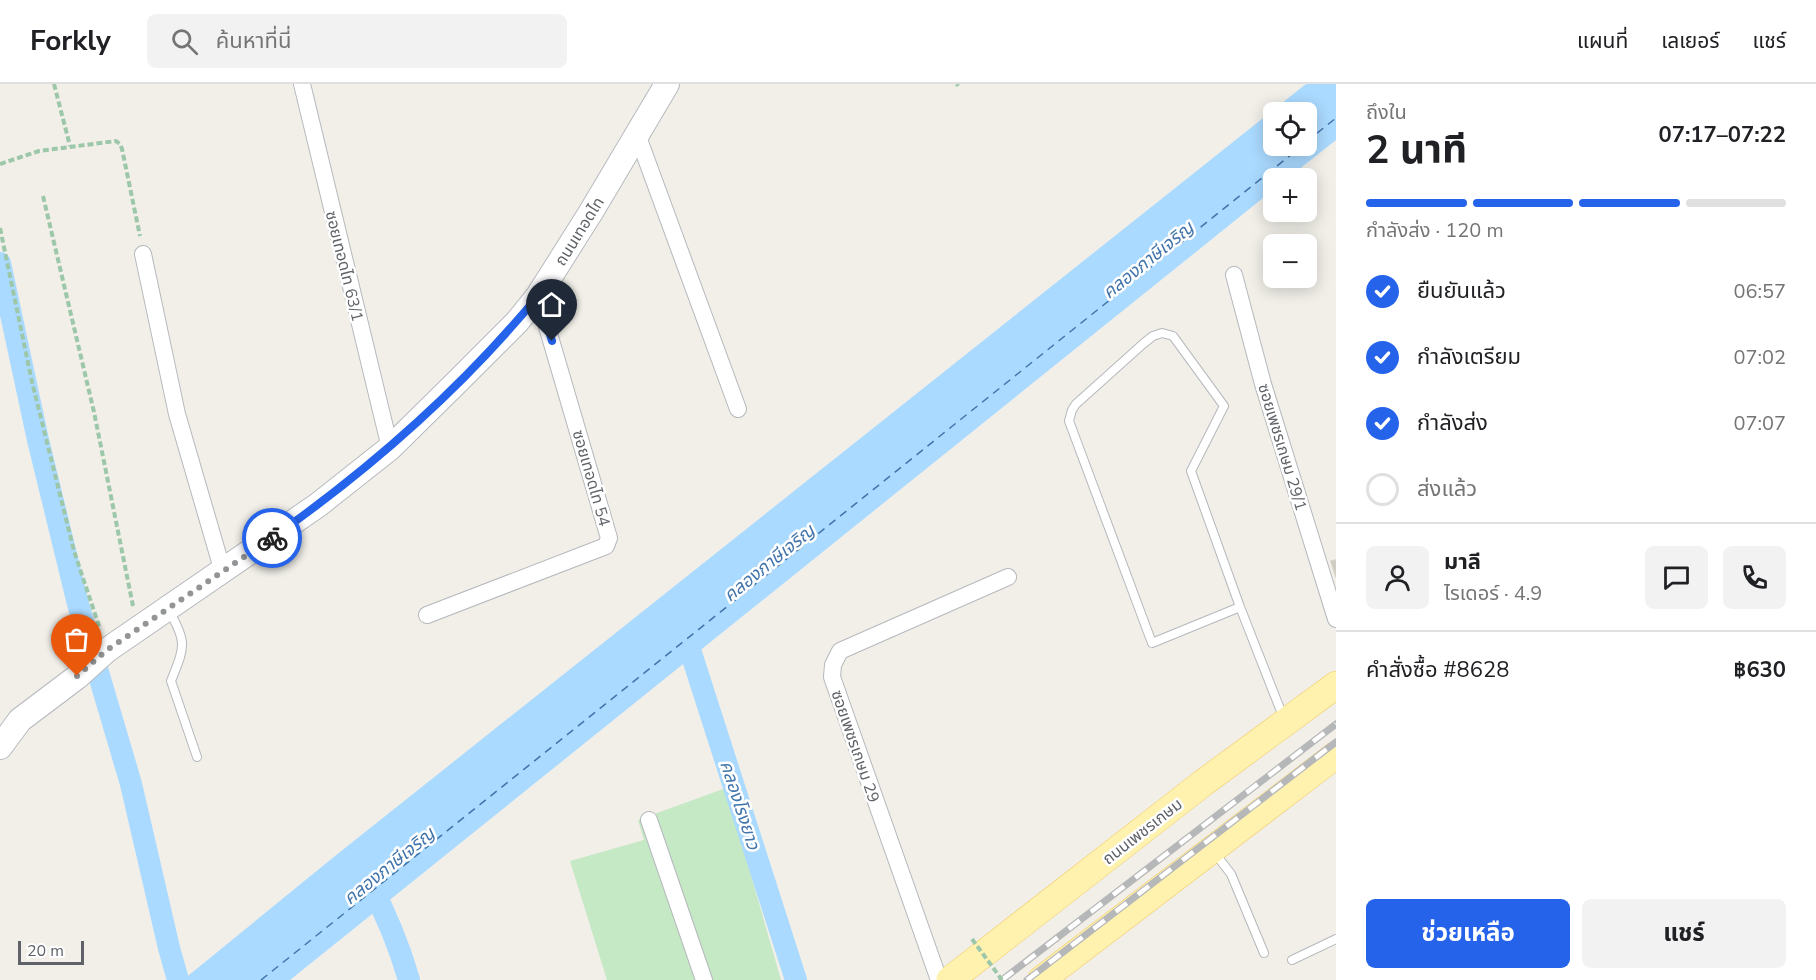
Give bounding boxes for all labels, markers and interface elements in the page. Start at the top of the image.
search box [147,14,567,68]
text: Forkly [30,22,111,60]
icon: search [168,25,201,58]
text: ค้นหาที่นี่ [216,26,291,56]
text: แผนที่ [1577,27,1628,55]
text: เลเยอร์ [1661,27,1720,55]
text: แชร์ [1753,27,1786,55]
text: ถึงใน [1366,99,1407,126]
map controls [1263,102,1317,288]
button: locate [1263,102,1317,156]
text: 07:17–07:22 [1658,120,1786,150]
text: 2 นาที [1366,124,1467,177]
button: + [1263,168,1317,222]
street label: ถนนเทอดไท [550,193,610,270]
street label: ซอยเทอดไท 63/1 [320,209,368,324]
water label: คลองภาษีเจริญ [1097,215,1200,304]
text: กำลังส่ง · 120 m [1366,217,1504,244]
button: − [1263,234,1317,288]
icon: check [1366,275,1399,308]
text: ยืนยันแล้ว [1417,276,1506,306]
text: 06:57 [1733,278,1786,305]
pin [526,279,577,341]
icon: home [535,288,568,321]
icon: check [1366,341,1399,374]
text: กำลังเตรียม [1417,342,1521,372]
text: 07:02 [1733,344,1786,371]
street label: ซอยเพชรเกษม 29/1 [1252,381,1312,513]
icon: check [1366,407,1399,440]
text: กำลังส่ง [1417,408,1488,438]
text: 07:07 [1733,410,1786,437]
street label: ซอยเทอดไท 54 [567,428,615,529]
text: ส่งแล้ว [1417,474,1477,504]
courier [242,508,302,568]
water label: คลองภาษีเจริญ [718,518,821,607]
icon: bike [256,522,289,555]
button: person [1366,546,1429,609]
button: chat [1645,546,1708,609]
button: phone [1723,546,1786,609]
text: มาลี [1444,547,1481,577]
text: ไรเดอร์ · 4.9 [1444,580,1542,607]
pin [51,614,102,676]
icon: bag [60,623,93,656]
text: คำสั่งซื้อ #8628 [1366,655,1509,685]
text: ฿630 [1734,655,1786,685]
street label: ซอยเพชรเกษม 29 [826,687,885,805]
water label: คลองโรงยาว [714,758,766,854]
street label: ถนนเพชรเกษม [1098,794,1187,870]
water label: คลองภาษีเจริญ [338,821,441,910]
button: ช่วยเหลือ [1366,899,1570,968]
button: แชร์ [1582,899,1786,968]
scale bar [18,938,84,966]
text: 20 m [27,940,64,962]

